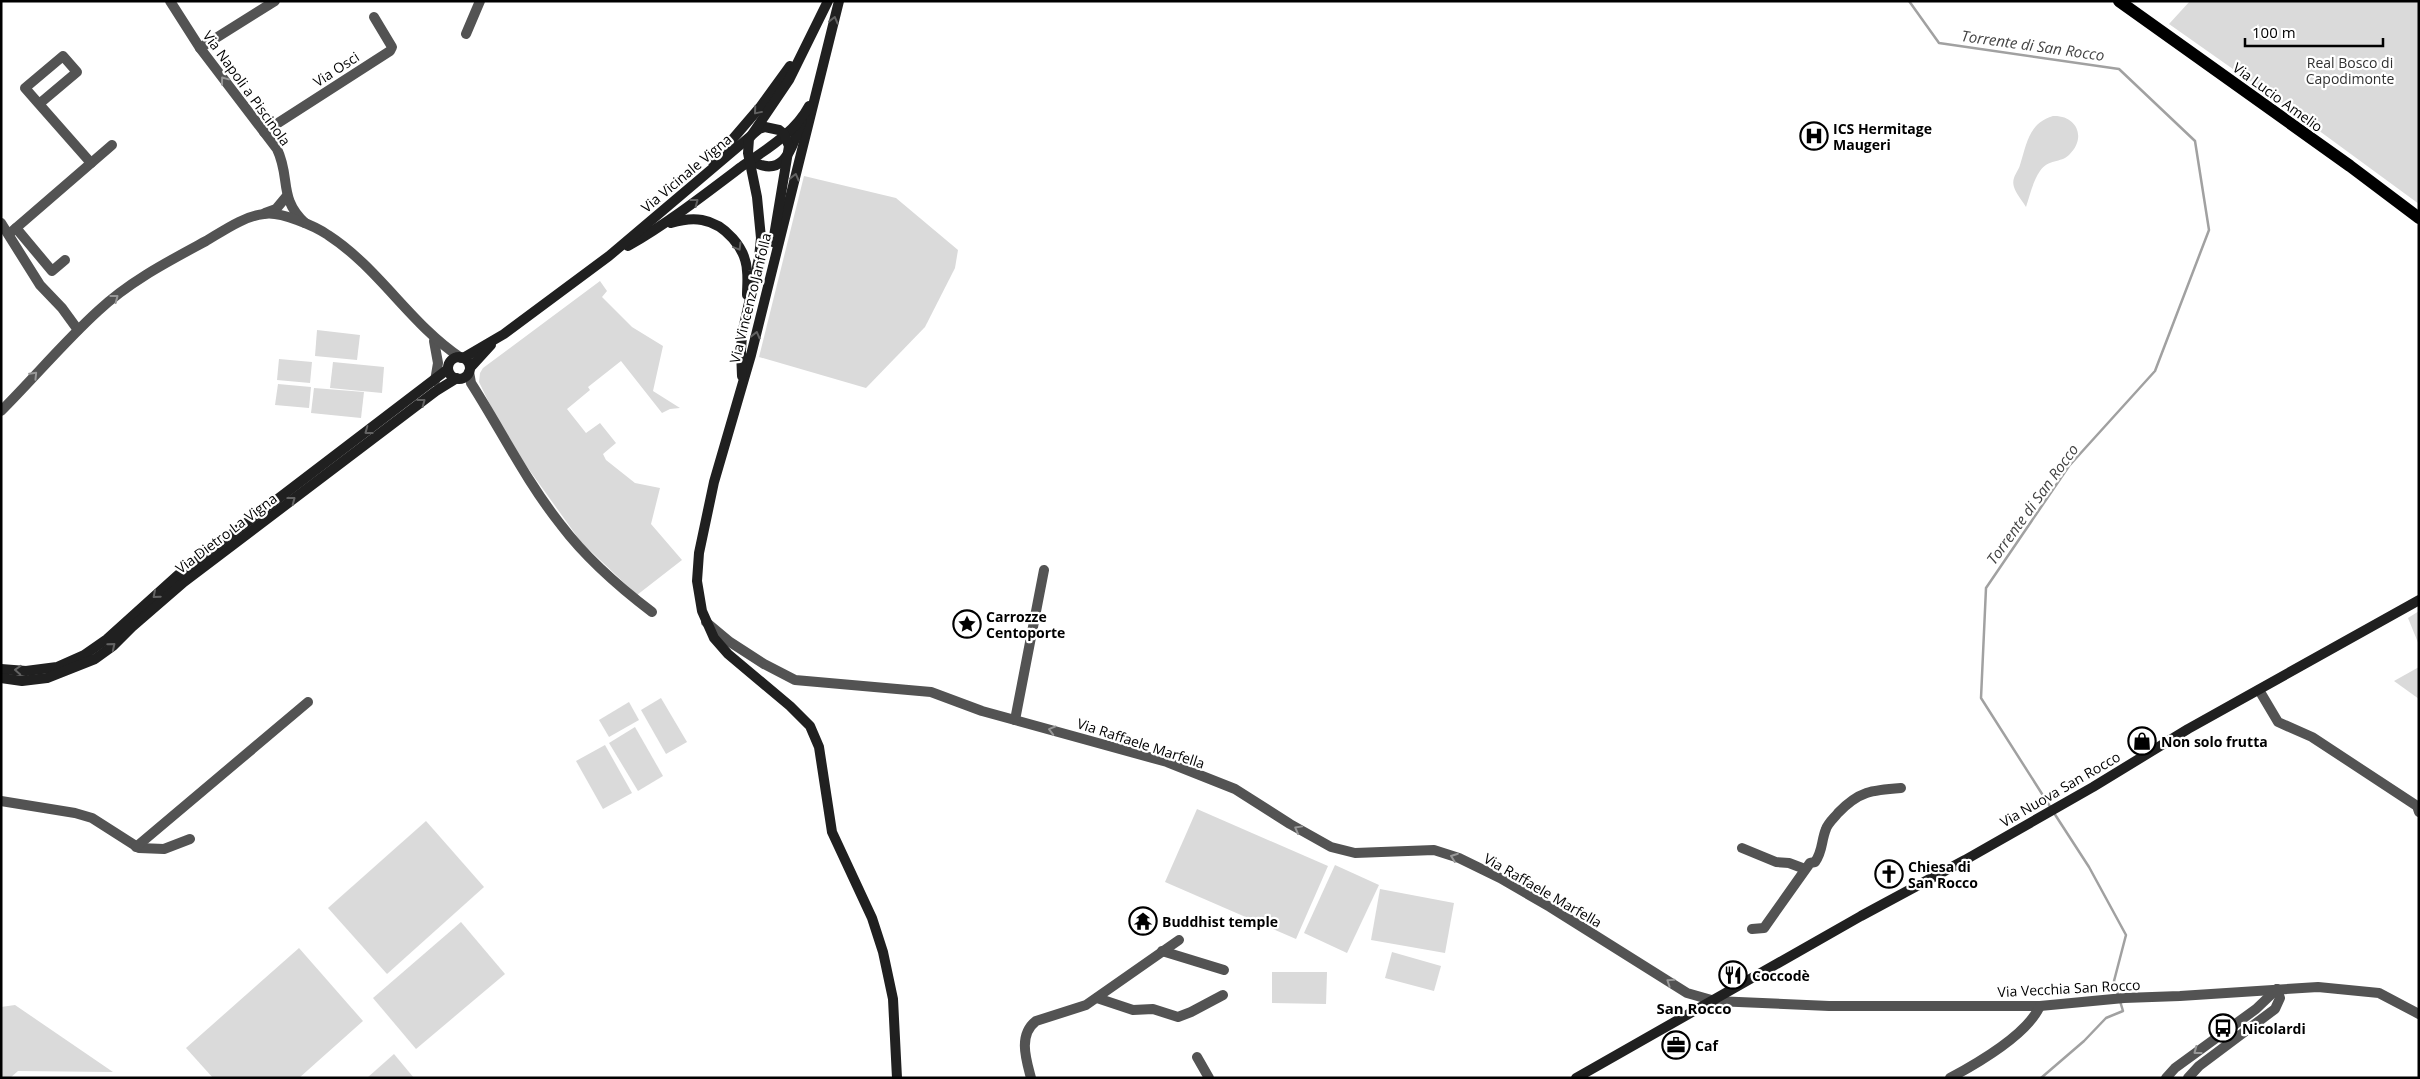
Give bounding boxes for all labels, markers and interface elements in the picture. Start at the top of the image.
scale bar [2245,15,2382,47]
one-way arrow [829,16,839,24]
text: 100 m [2252,22,2296,42]
water label: Torrente di San Rocco [1960,25,2106,65]
street label: Via Napoli a Piscinola [199,27,295,149]
street label: Via Osci [309,47,363,91]
park label: Real Bosco di Capodimonte [2306,53,2394,88]
street label: Via Lucio Amelio [2229,58,2327,136]
one-way arrow [221,76,230,86]
one-way arrow [754,105,762,114]
place label: ICS Hermitage Maugeri [1833,119,1932,154]
hospital icon: ICS Hermitage Maugeri [1799,121,1829,151]
street label: Via Vicinale Vigna [637,130,735,216]
one-way arrow [789,173,800,182]
one-way arrow [689,199,699,208]
street label: Via Vincenzo Janfolla [725,231,775,365]
one-way arrow [731,241,741,250]
one-way arrow [109,295,119,304]
one-way arrow [750,330,761,339]
one-way arrow [28,372,37,381]
one-way arrow [416,399,426,408]
one-way arrow [365,426,374,434]
water label: Torrente di San Rocco [1982,440,2082,568]
street label: Via Dietro La Vigna [171,489,281,577]
one-way arrow [286,497,296,506]
one-way arrow [152,589,161,598]
place label: Carrozze Centoporte [986,607,1065,642]
place icon: Carrozze Centoporte [952,609,982,639]
one-way arrow [106,643,115,652]
one-way arrow [14,665,22,676]
street label: Via Raffaele Marfella [1075,713,1207,773]
one-way arrow [1049,725,1057,735]
shop icon: Non solo frutta [2127,726,2157,756]
place label: Non solo frutta [2161,732,2268,751]
street label: Via Nuova San Rocco [1996,747,2124,831]
one-way arrow [1295,825,1304,835]
street label: Via Raffaele Marfella [1481,848,1605,932]
one-way arrow [1451,853,1459,863]
place label: Chiesa di San Rocco [1908,857,1978,892]
church icon: Chiesa di San Rocco [1874,859,1904,889]
temple icon: Buddhist temple [1128,906,1158,936]
place label: Buddhist temple [1162,912,1278,931]
restaurant icon: Coccodè [1718,960,1748,990]
place label: Coccodè [1752,966,1810,985]
street label: Via Vecchia San Rocco [1997,975,2141,1001]
one-way arrow [1666,979,1676,988]
district label: San Rocco [1657,998,1731,1018]
bus stop icon: Nicolardi [2208,1013,2238,1043]
place label: Nicolardi [2242,1019,2306,1038]
office icon: Caf [1661,1030,1691,1060]
place label: Caf [1695,1036,1719,1055]
one-way arrow [2194,1045,2203,1053]

